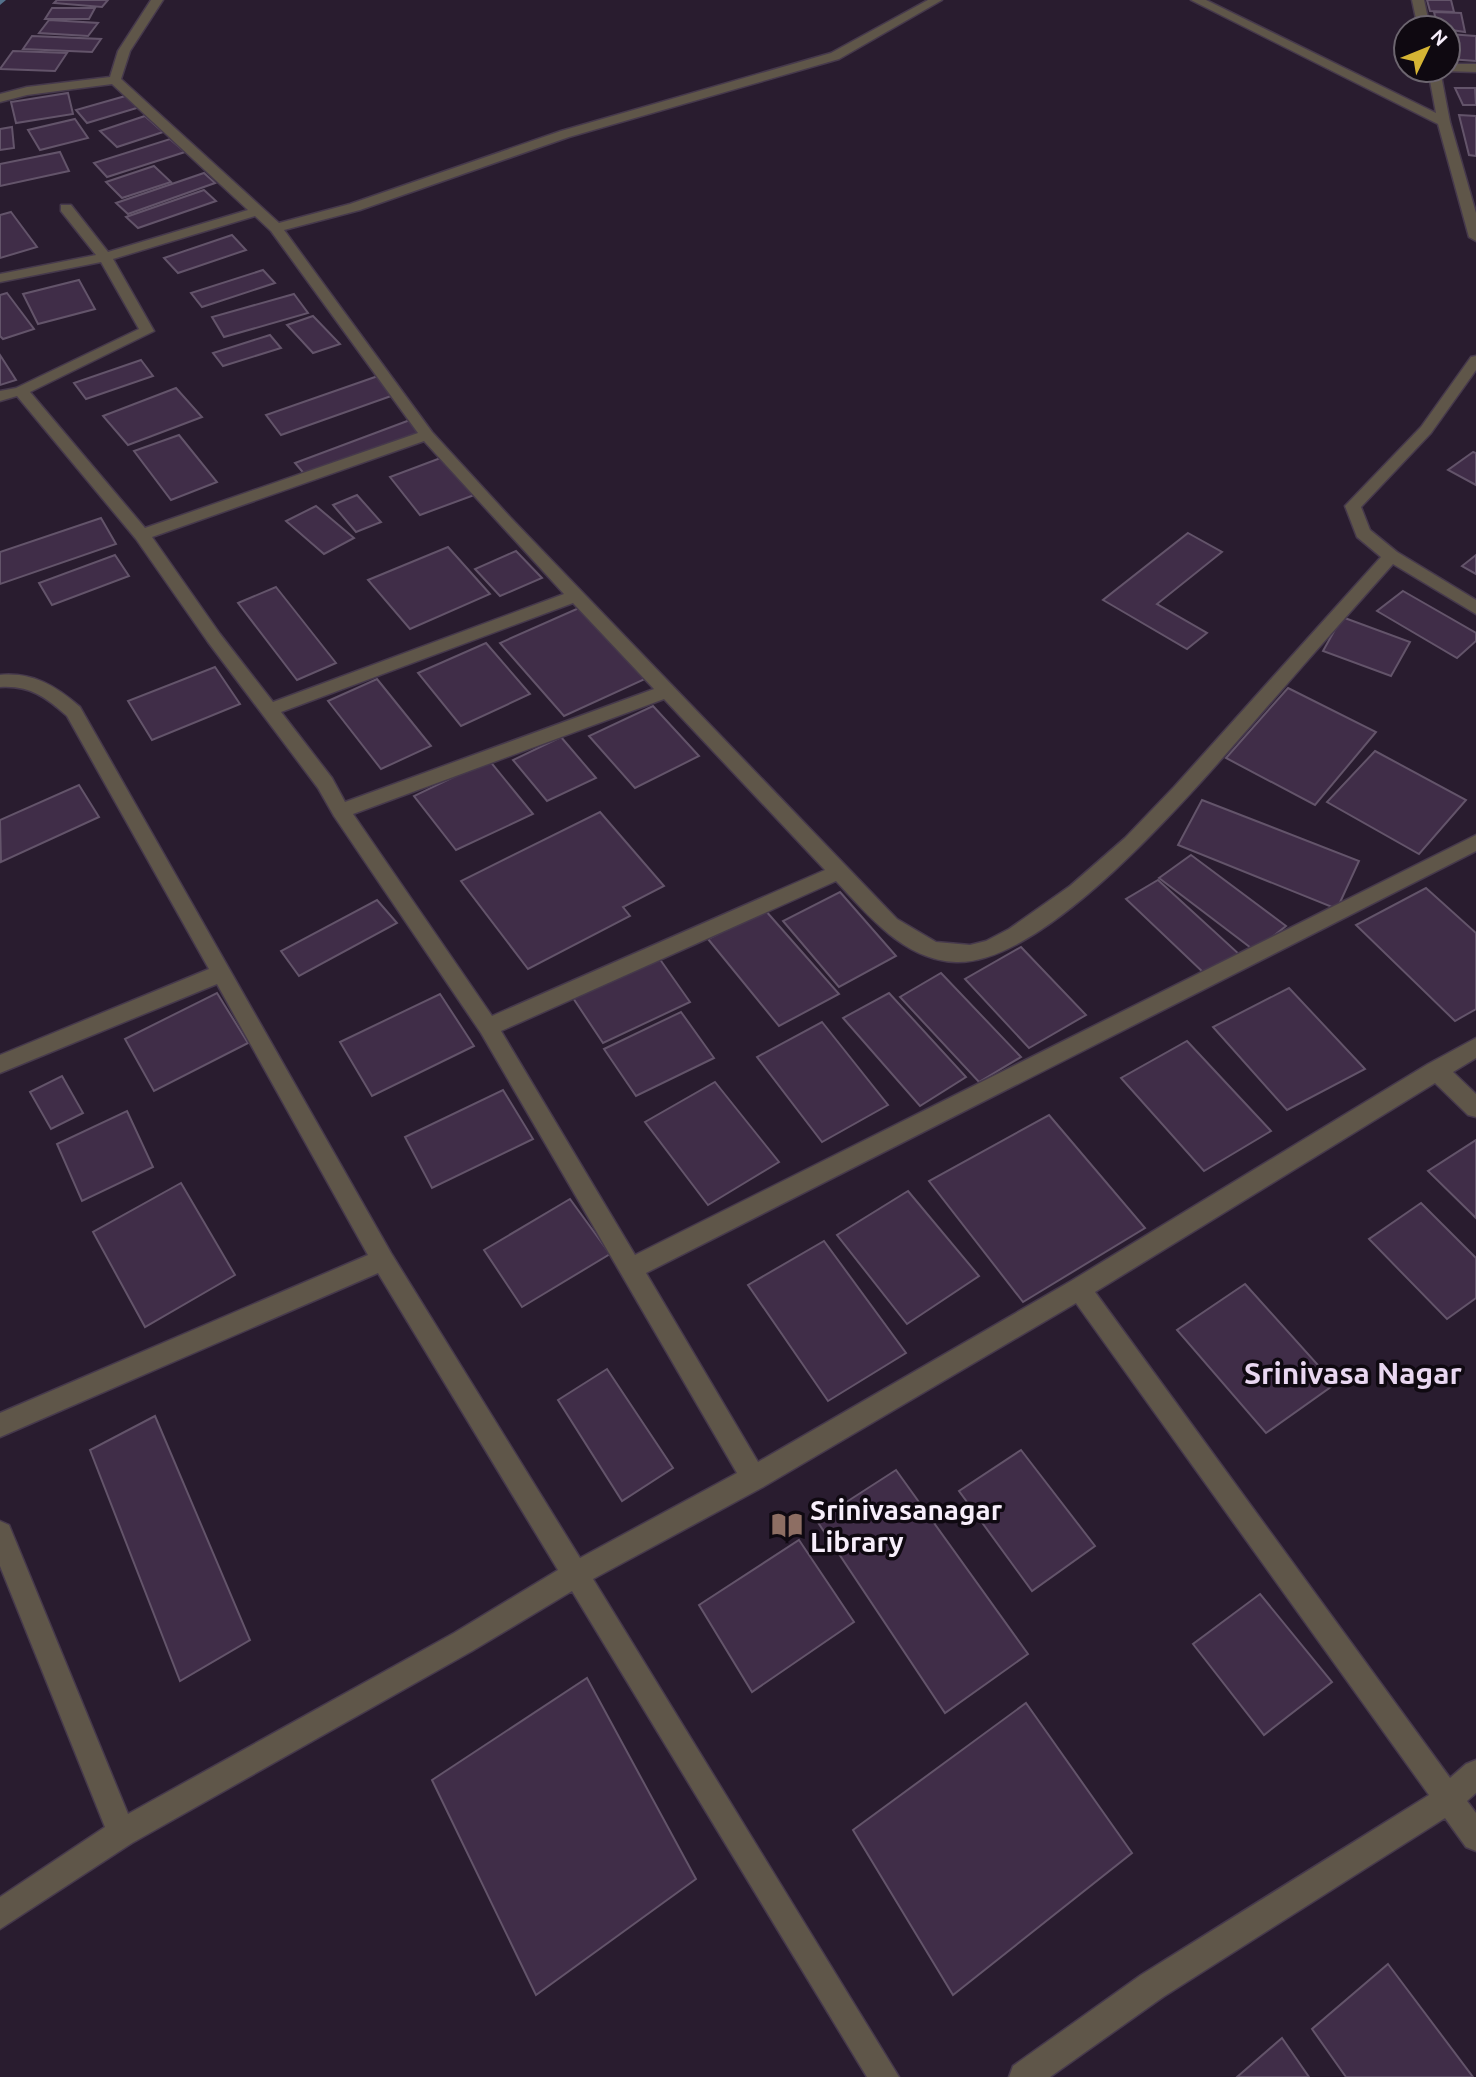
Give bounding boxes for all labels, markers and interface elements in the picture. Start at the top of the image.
north arrow [1392,14,1462,84]
text: N [1427,25,1452,50]
district label: Srinivasa Nagar [1244,1356,1463,1390]
place label: Srinivasanagar Library [810,1494,1003,1557]
library icon: Srinivasanagar Library [770,1508,804,1542]

